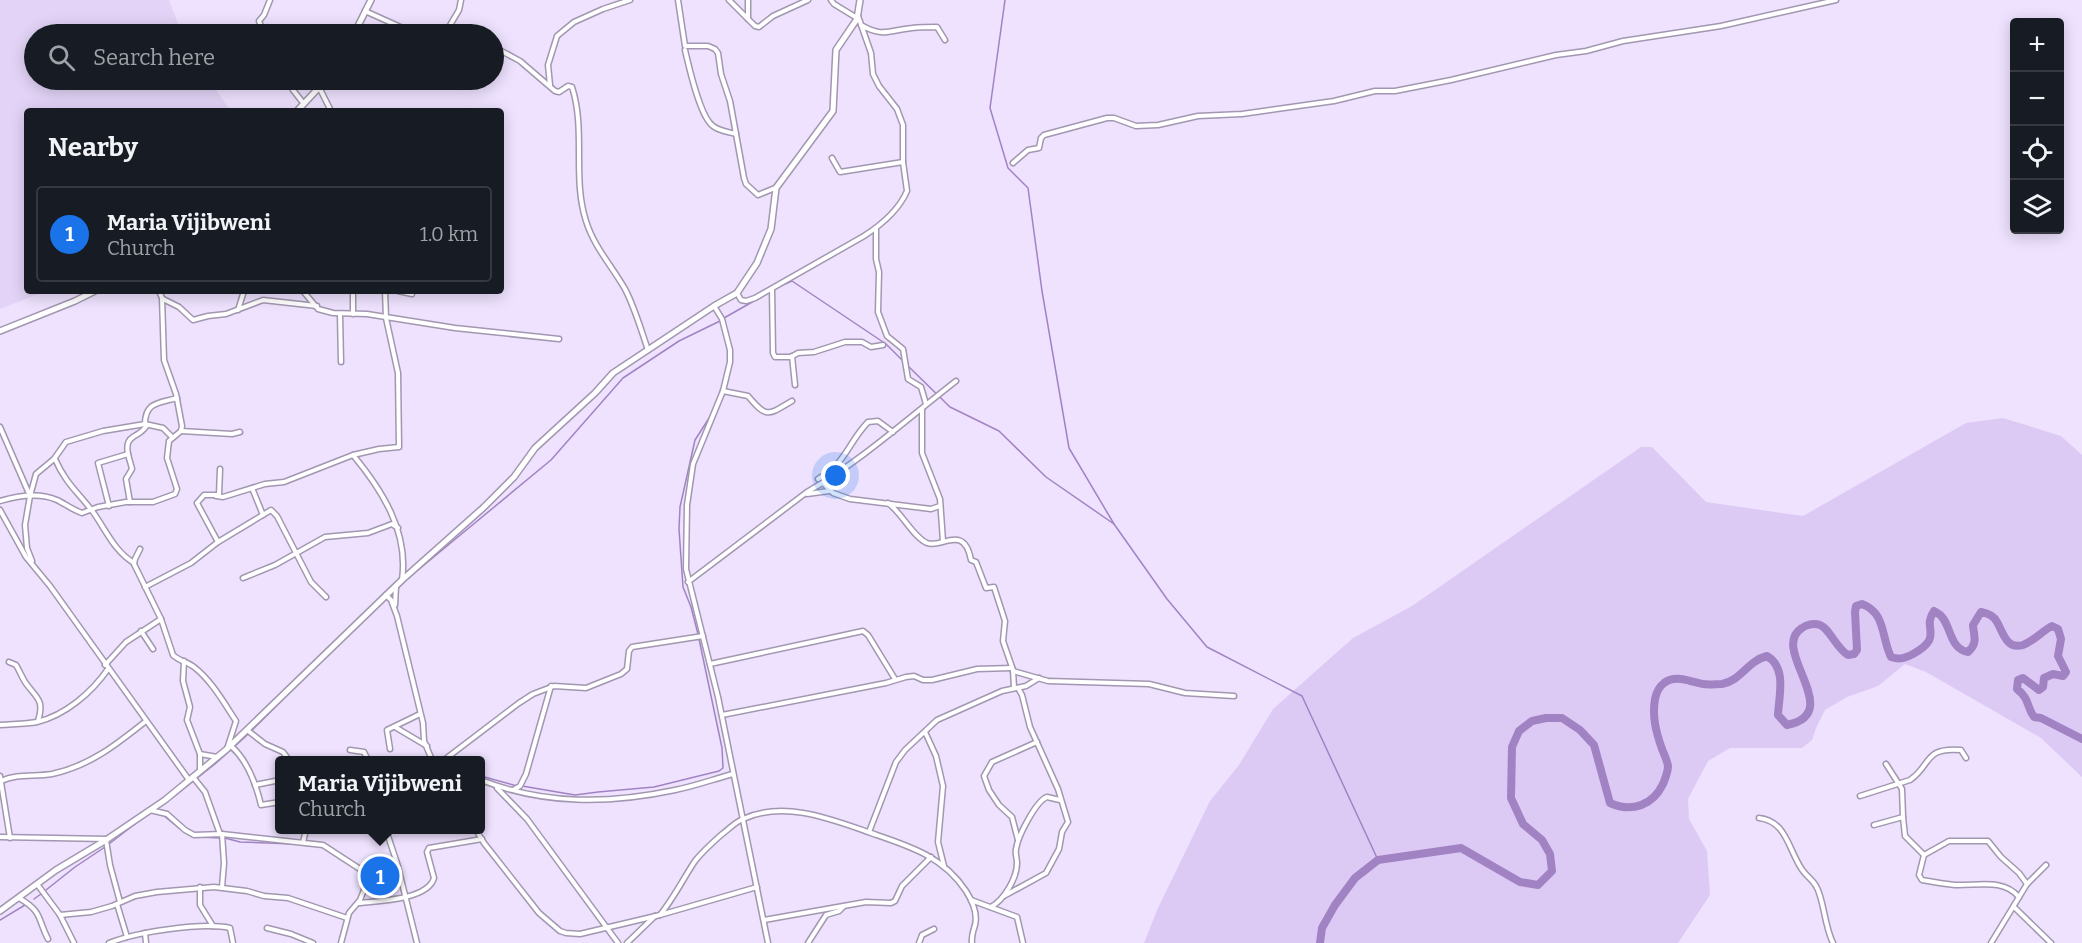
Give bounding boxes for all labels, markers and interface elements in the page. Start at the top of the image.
map controls [2010,18,2064,234]
button: + [2010,18,2064,72]
search box [24,24,504,90]
icon: search [45,41,78,74]
text: Search here [93,44,215,71]
button: − [2010,72,2064,126]
button: locate [2010,126,2064,180]
text: Nearby [48,132,138,163]
button: layers [2010,180,2064,234]
text: Maria Vijibweni [107,209,271,236]
text: 1 [65,222,74,246]
text: 1.0 km [420,222,478,246]
text: Church [107,236,175,260]
your location [821,461,850,490]
popup [275,756,485,834]
text: Maria Vijibweni [298,770,462,797]
text: Church [298,797,366,821]
pin: 1 [360,854,400,898]

